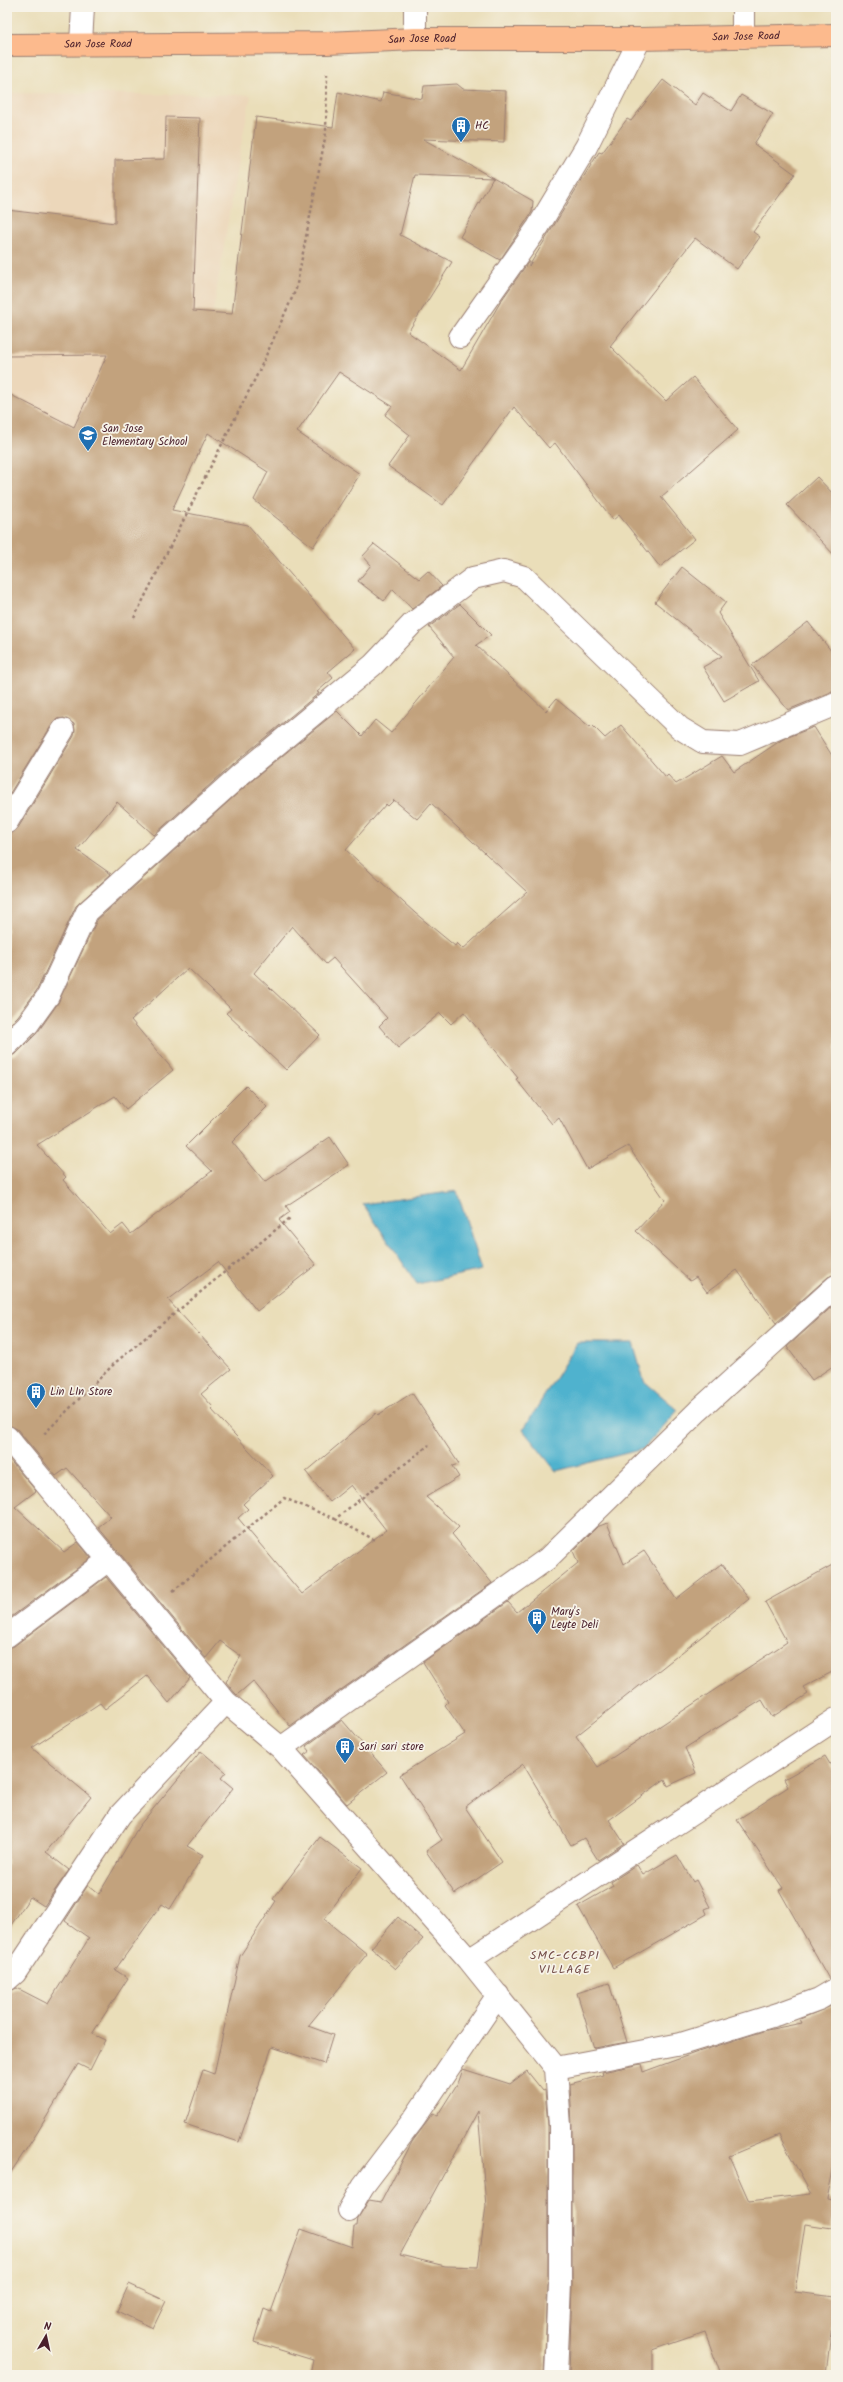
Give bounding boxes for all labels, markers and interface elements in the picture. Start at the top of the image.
street label: San Jose Road [712,27,780,47]
street label: San Jose Road [388,30,456,49]
street label: San Jose Road [64,35,132,54]
building icon: HC [450,115,472,143]
place label: HC [475,117,489,135]
place label: San Jose Elementary School [102,420,188,451]
school or university icon: San Jose Elementary School [77,424,99,452]
building icon: Lin LIn Store [25,1381,47,1409]
place label: Lin LIn Store [50,1383,112,1401]
place label: Mary's Leyte Deli [551,1603,598,1634]
building icon: Mary's Leyte Deli [526,1607,548,1635]
building icon: Sari sari store [334,1736,356,1764]
place label: Sari sari store [359,1738,424,1756]
district label: SMC-CCBPI VILLAGE [530,1946,600,1979]
north arrow [26,2316,66,2356]
text: N [43,2318,52,2337]

